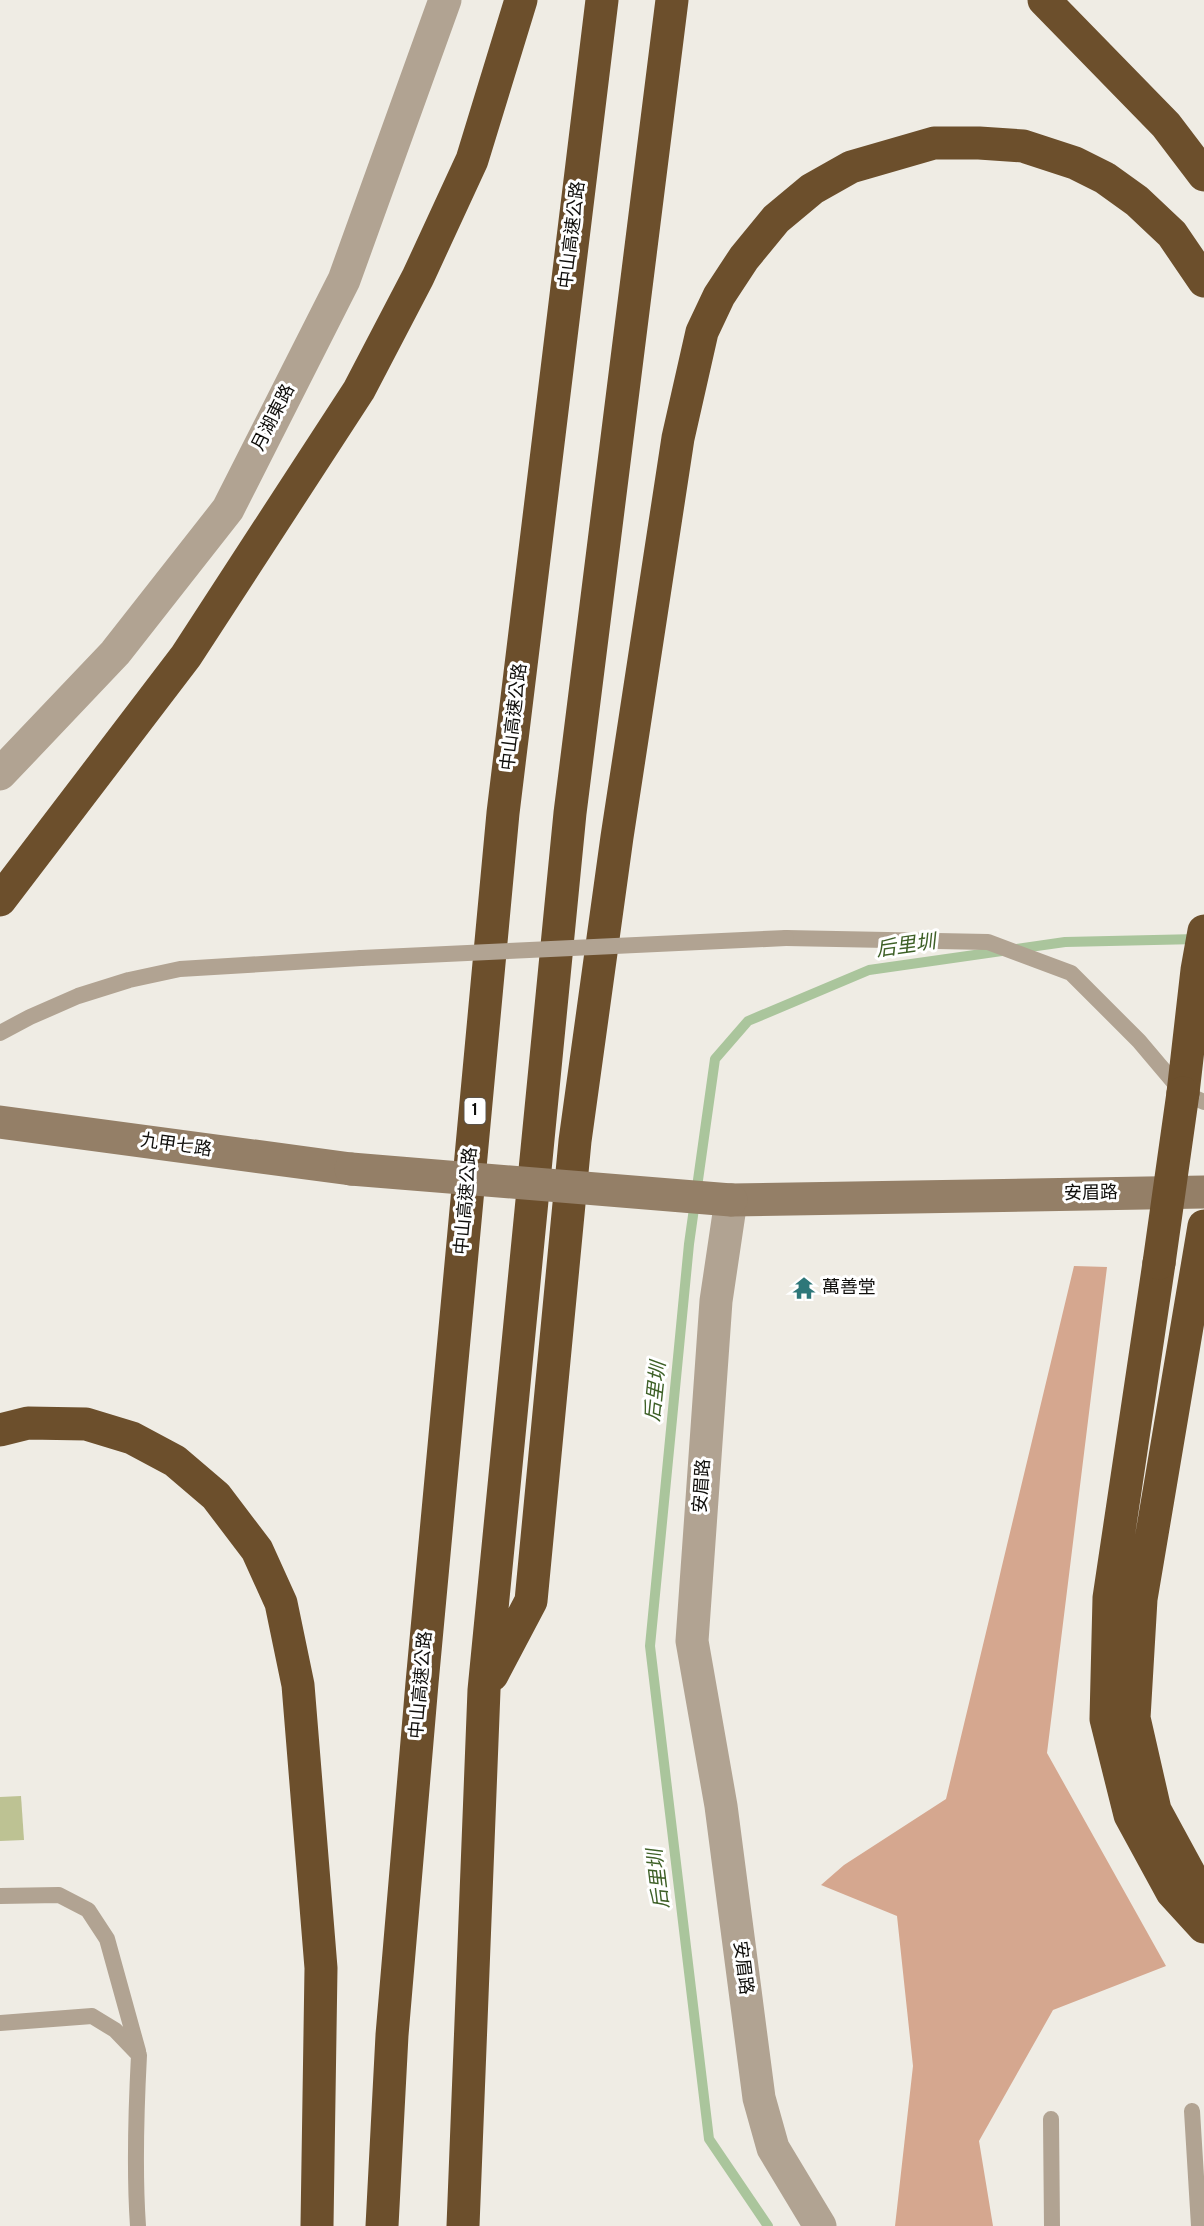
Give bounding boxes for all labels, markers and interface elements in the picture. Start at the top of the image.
street label: 中山高速公路 [555,180,591,290]
street label: 月湖東路 [247,381,301,455]
street label: 中山高速公路 [497,662,533,772]
water label: 后里圳 [874,930,940,964]
road number: 1 [464,1098,486,1124]
street label: 九甲七路 [139,1130,213,1162]
street label: 中山高速公路 [451,1146,483,1256]
street label: 安眉路 [1064,1182,1118,1206]
temple icon: 萬善堂 [791,1275,817,1301]
place label: 萬善堂 [822,1277,876,1300]
water label: 后里圳 [641,1358,673,1423]
street label: 安眉路 [690,1458,716,1514]
street label: 中山高速公路 [406,1630,438,1740]
water label: 后里圳 [643,1845,677,1910]
street label: 安眉路 [727,1940,757,1996]

